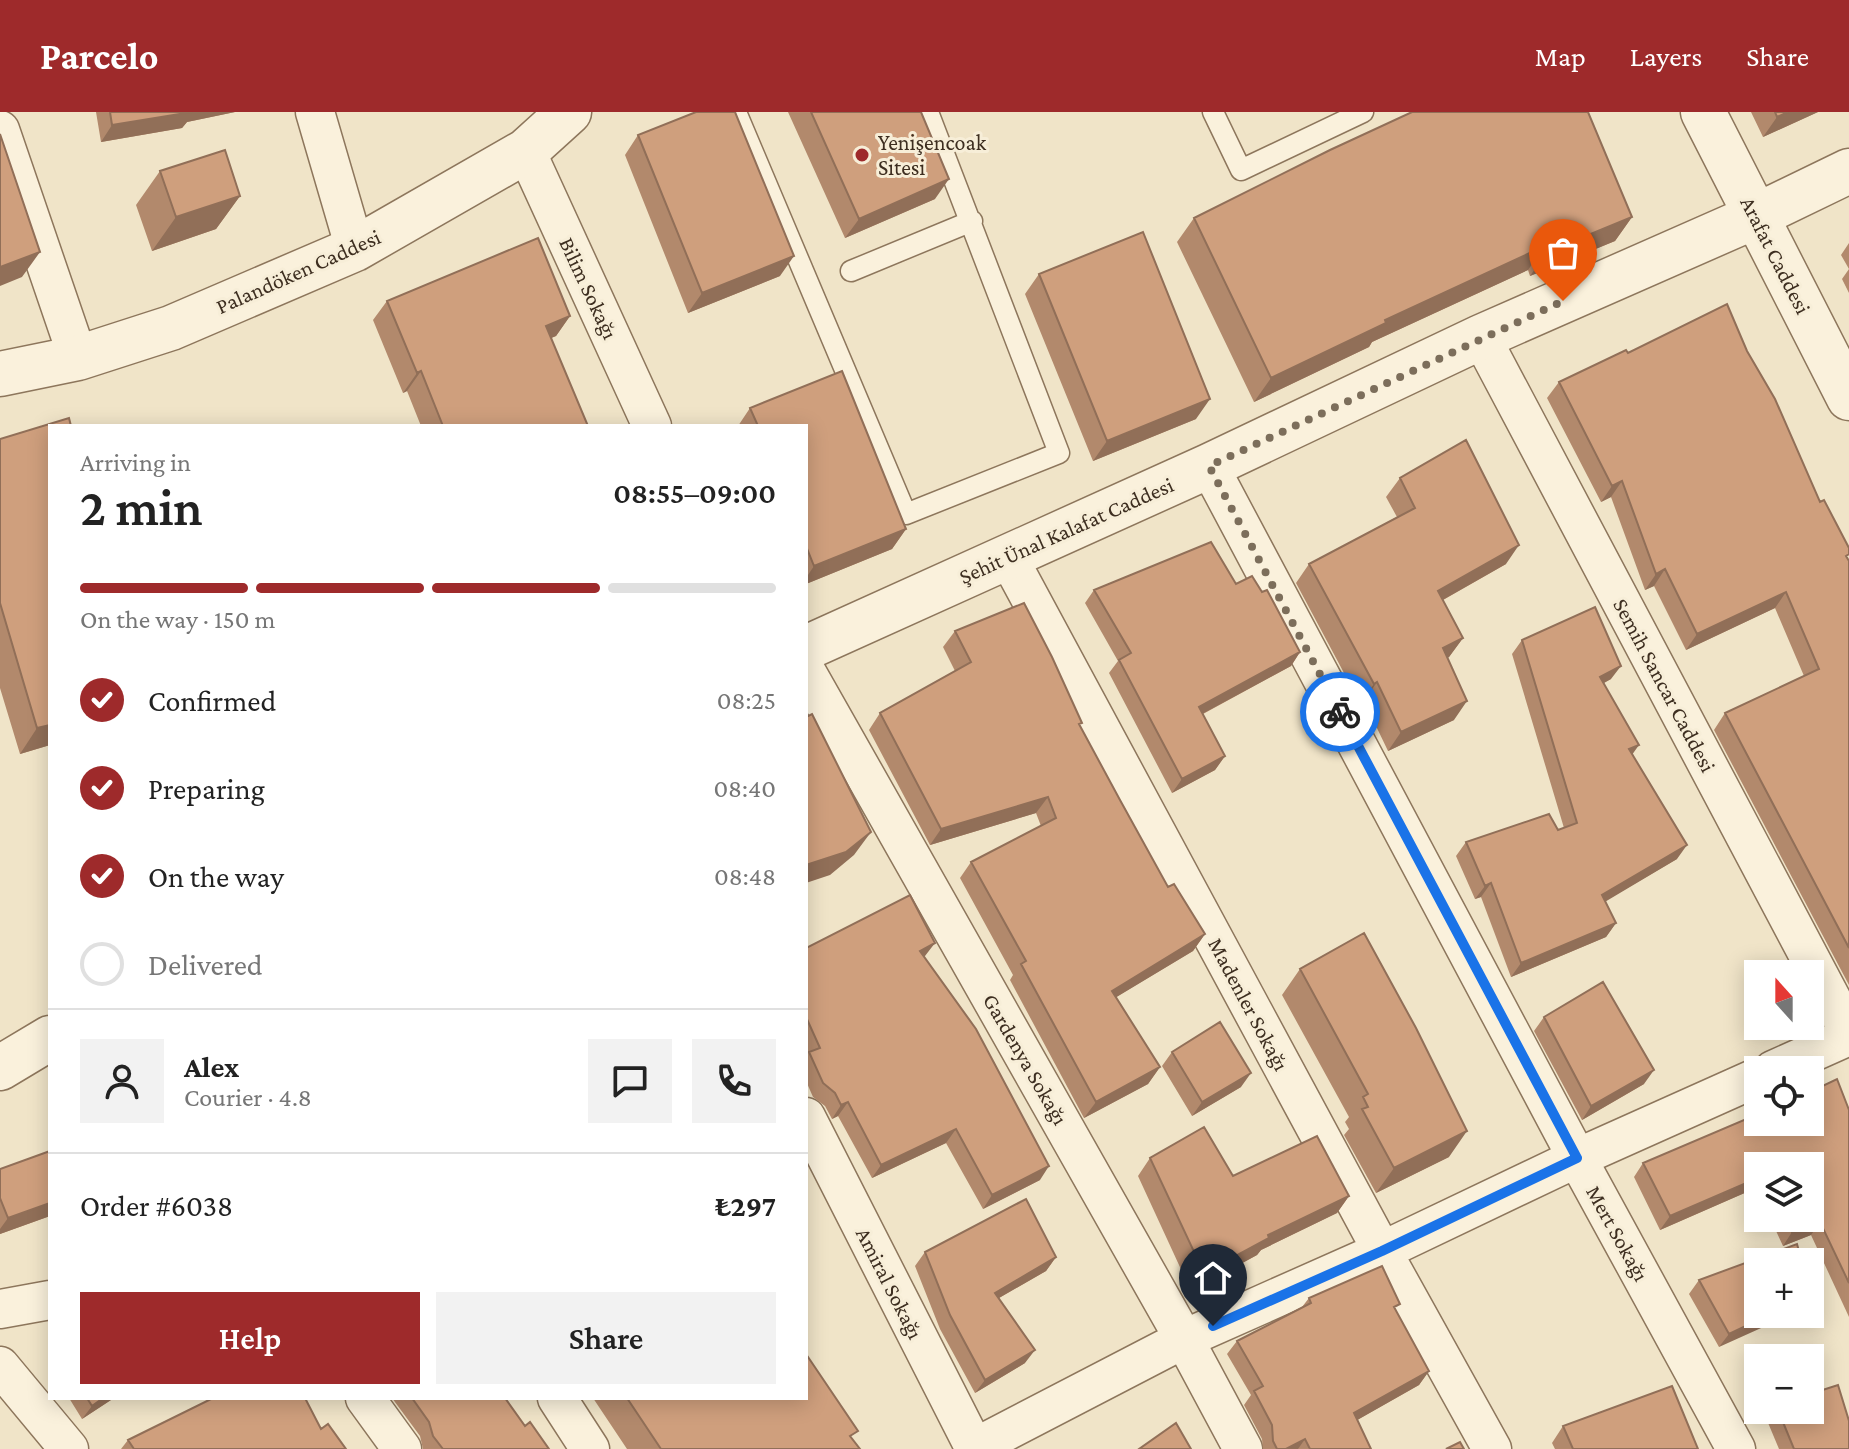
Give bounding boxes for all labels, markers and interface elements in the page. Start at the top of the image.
text: Parcelo [40,35,159,77]
text: Map [1535,41,1586,72]
text: Layers [1630,41,1702,72]
text: Share [1746,41,1809,72]
place label: Yenişencoak Sitesi [878,130,987,180]
marker: Yenişencoak Sitesi [853,146,871,164]
street label: Arafat Caddesi [1735,192,1816,318]
pin [1529,219,1597,301]
street label: Palandöken Caddesi [212,224,385,319]
icon: bag [1541,231,1585,275]
street label: Bilim Sokağı [554,233,623,343]
text: Arriving in [80,448,191,477]
street label: Şehit Ünal Kalafat Caddesi [955,472,1177,589]
text: 08:55–09:00 [613,476,776,509]
text: 2 min [80,478,203,536]
street label: Semih Sancar Caddesi [1608,594,1721,777]
text: On the way · 150 m [80,605,275,634]
courier [1300,672,1380,752]
icon: check [80,678,124,722]
text: Confirmed [148,684,276,717]
text: 08:25 [717,686,776,715]
icon: bike [1318,690,1362,734]
icon: check [80,766,124,810]
text: Preparing [148,772,265,805]
text: 08:40 [713,774,776,803]
icon: check [80,854,124,898]
text: On the way [148,860,284,893]
text: 08:48 [714,862,776,891]
street label: Madenler Sokağı [1203,933,1294,1075]
text: Delivered [148,948,263,981]
north arrow [1744,960,1824,1040]
map controls [1744,960,1824,1424]
street label: Gardenya Sokağı [978,989,1073,1129]
button: person [80,1039,164,1123]
button: chat [588,1039,672,1123]
button: phone [692,1039,776,1123]
text: Alex [184,1050,239,1083]
button: locate [1744,1056,1824,1136]
text: Courier · 4.8 [184,1083,312,1112]
button: layers [1744,1152,1824,1232]
street label: Mert Sokağı [1581,1181,1654,1286]
text: Order #6038 [80,1189,233,1222]
text: ₺297 [715,1189,776,1222]
street label: Amiral Sokağı [851,1223,928,1343]
pin [1179,1244,1247,1326]
button: + [1744,1248,1824,1328]
icon: home [1191,1256,1235,1300]
button: Help [80,1292,420,1384]
button: Share [436,1292,776,1384]
button: − [1744,1344,1824,1424]

